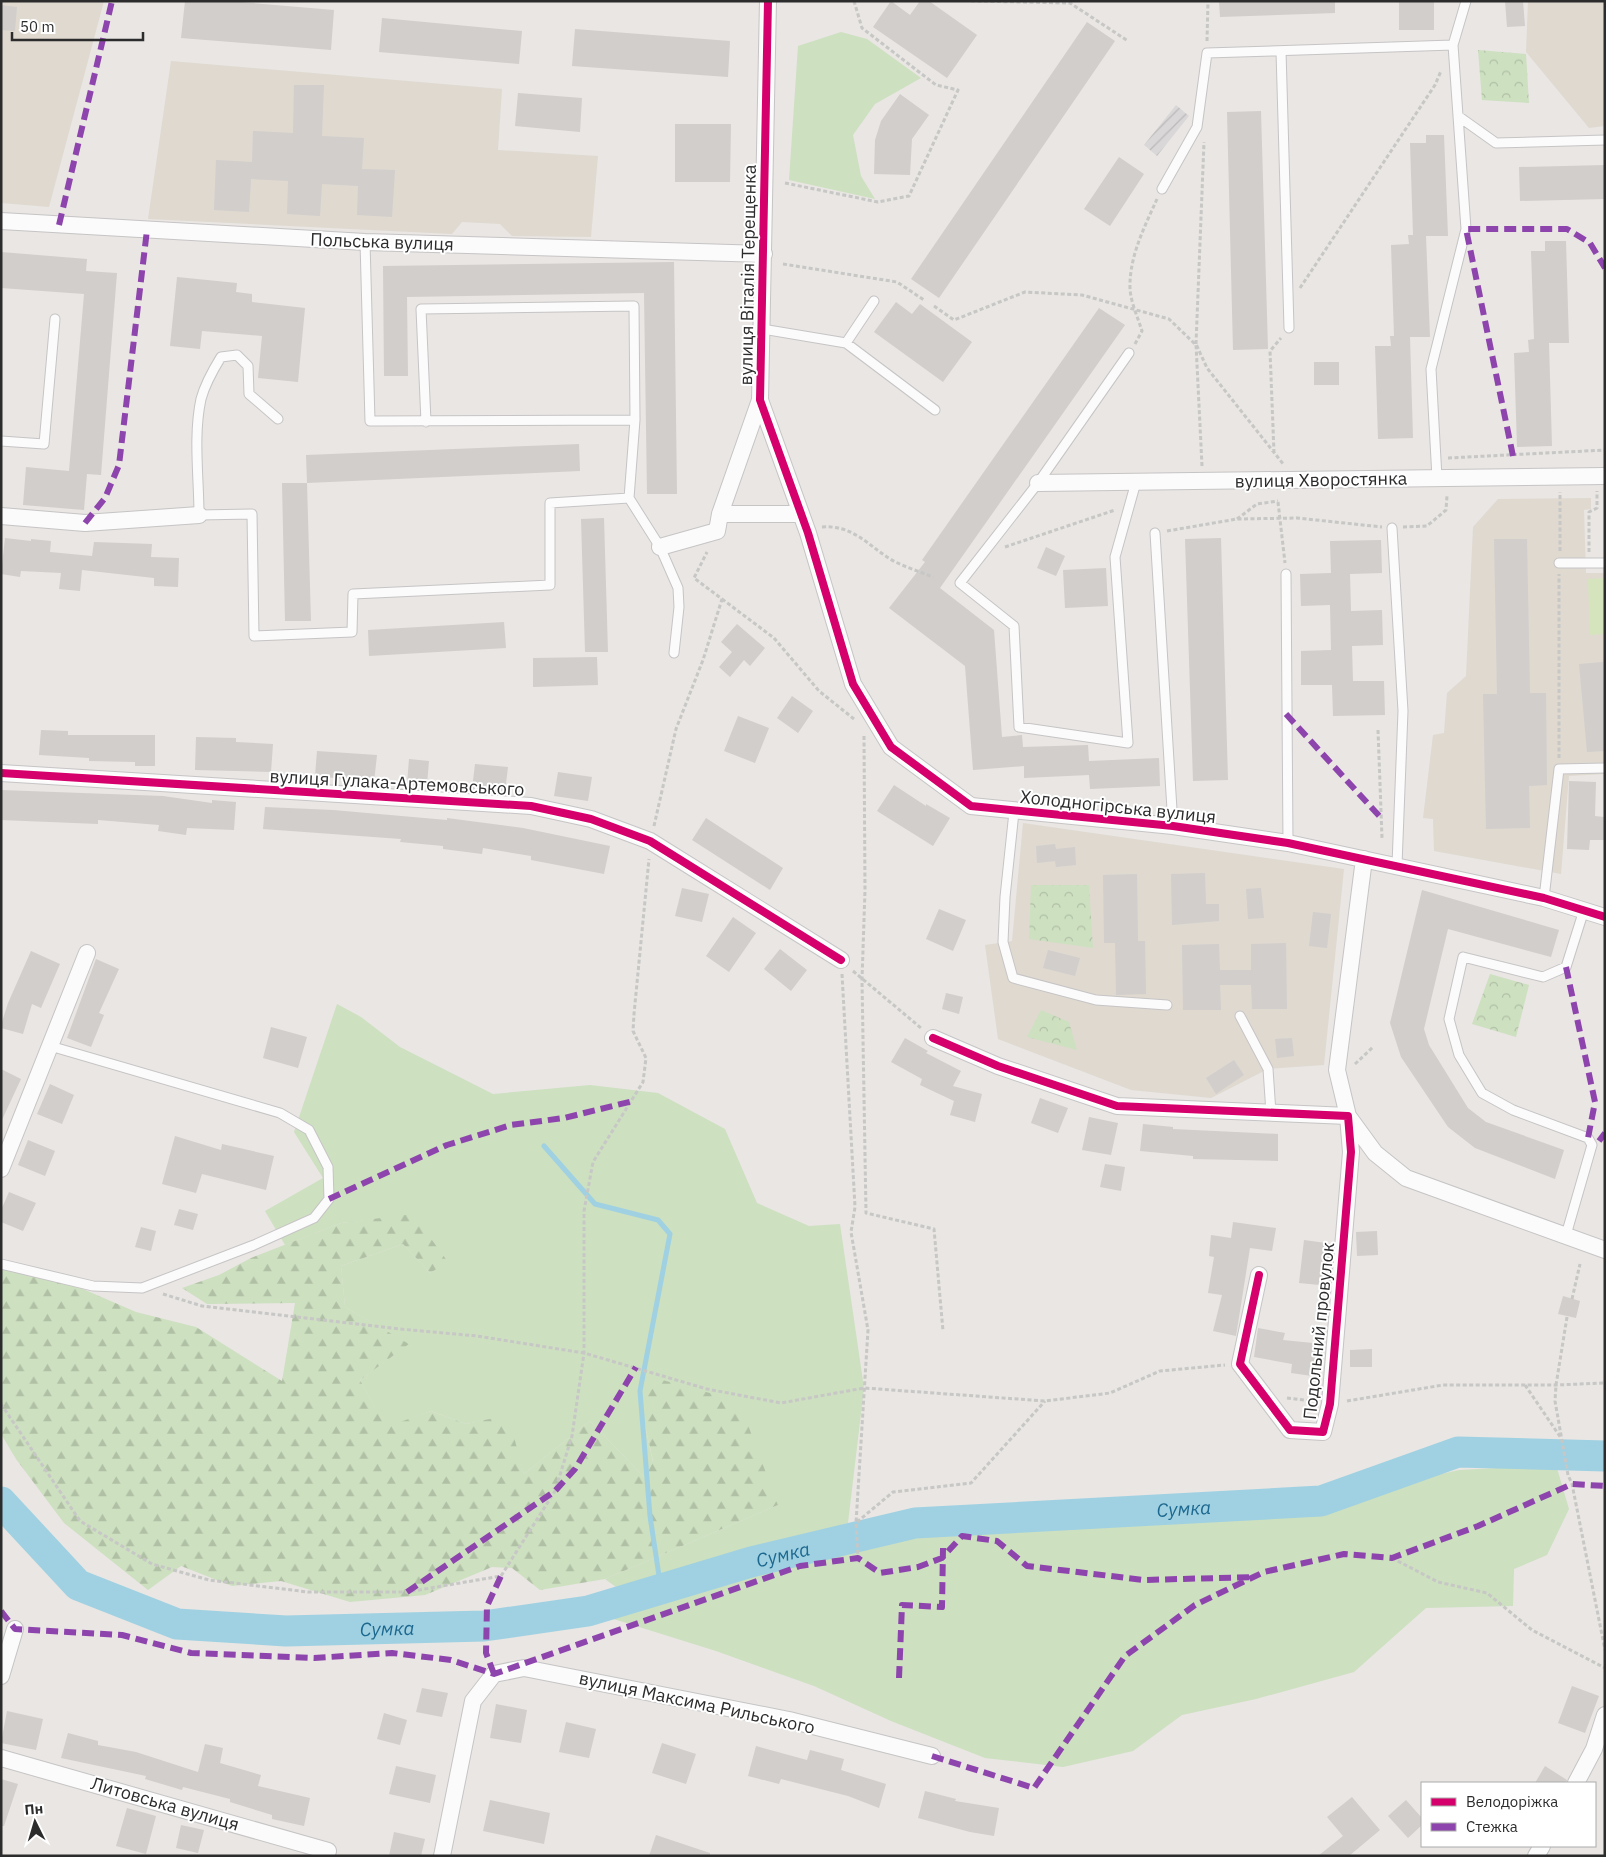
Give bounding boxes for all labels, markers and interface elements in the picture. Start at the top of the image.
scale bar [12,10,144,42]
text: 50 m [20,17,55,36]
street label: вулиця Віталія Терещенка [734,164,761,386]
street label: Польська вулиця [310,227,454,256]
street label: вулиця Хворостянка [1234,466,1408,493]
street label: вулиця Гулака-Артемовського [269,764,525,801]
street label: Холодногірська вулиця [1019,785,1217,828]
street label: Подольний провулок [1298,1241,1339,1421]
water label: Сумка [1156,1495,1212,1522]
water label: Сумка [754,1536,812,1572]
water label: Сумка [360,1616,415,1641]
street label: вулиця Максима Рильського [577,1666,817,1739]
street label: Литовська вулиця [88,1771,242,1836]
legend [1421,1782,1596,1847]
text: Велодоріжка [1466,1792,1558,1811]
north arrow [10,1797,60,1847]
text: Пн [24,1799,44,1819]
text: Стежка [1466,1817,1518,1836]

